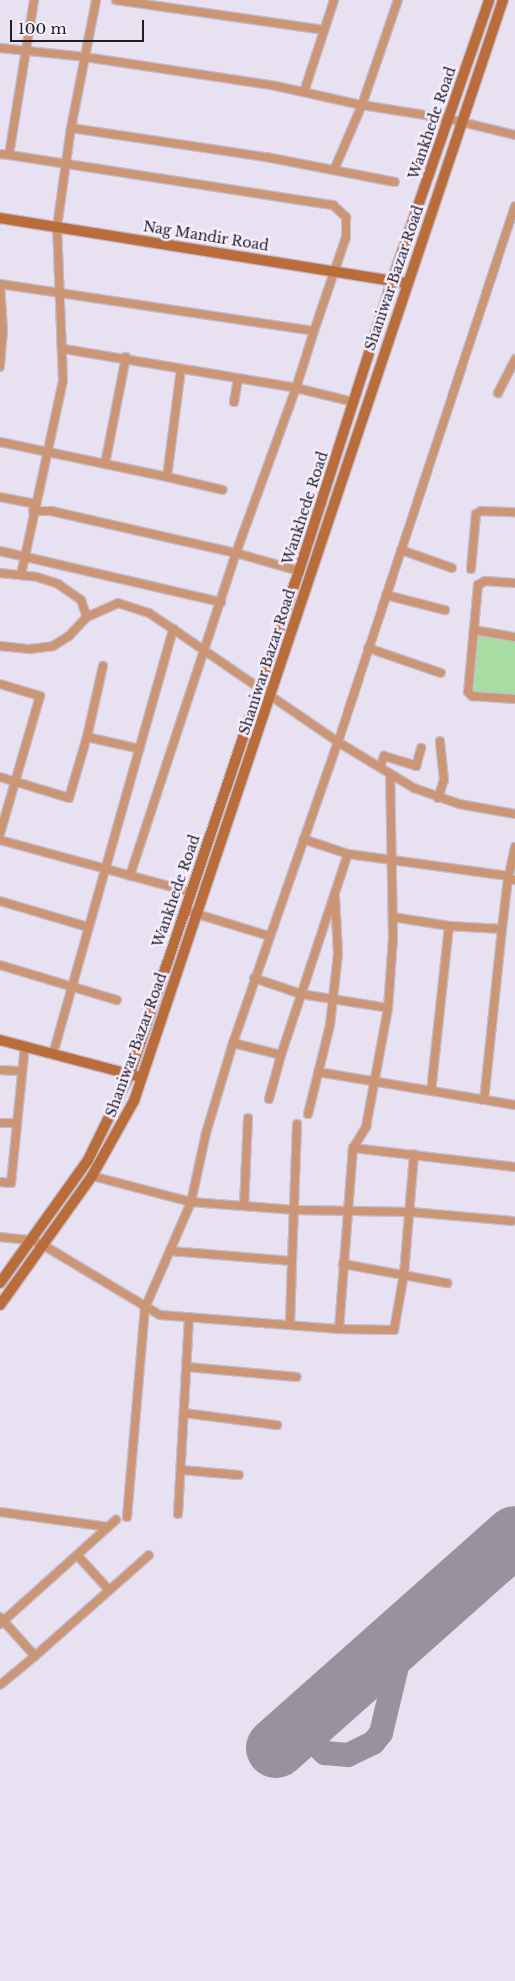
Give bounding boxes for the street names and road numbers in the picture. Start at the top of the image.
street label: Wankhede Road [405,65,459,181]
street label: Shaniwar Bazar Road [361,203,427,353]
street label: Nag Mandir Road [142,218,270,254]
street label: Wankhede Road [279,449,331,567]
street label: Shaniwar Bazar Road [235,587,299,737]
street label: Wankhede Road [149,833,203,949]
street label: Shaniwar Bazar Road [102,970,170,1120]

